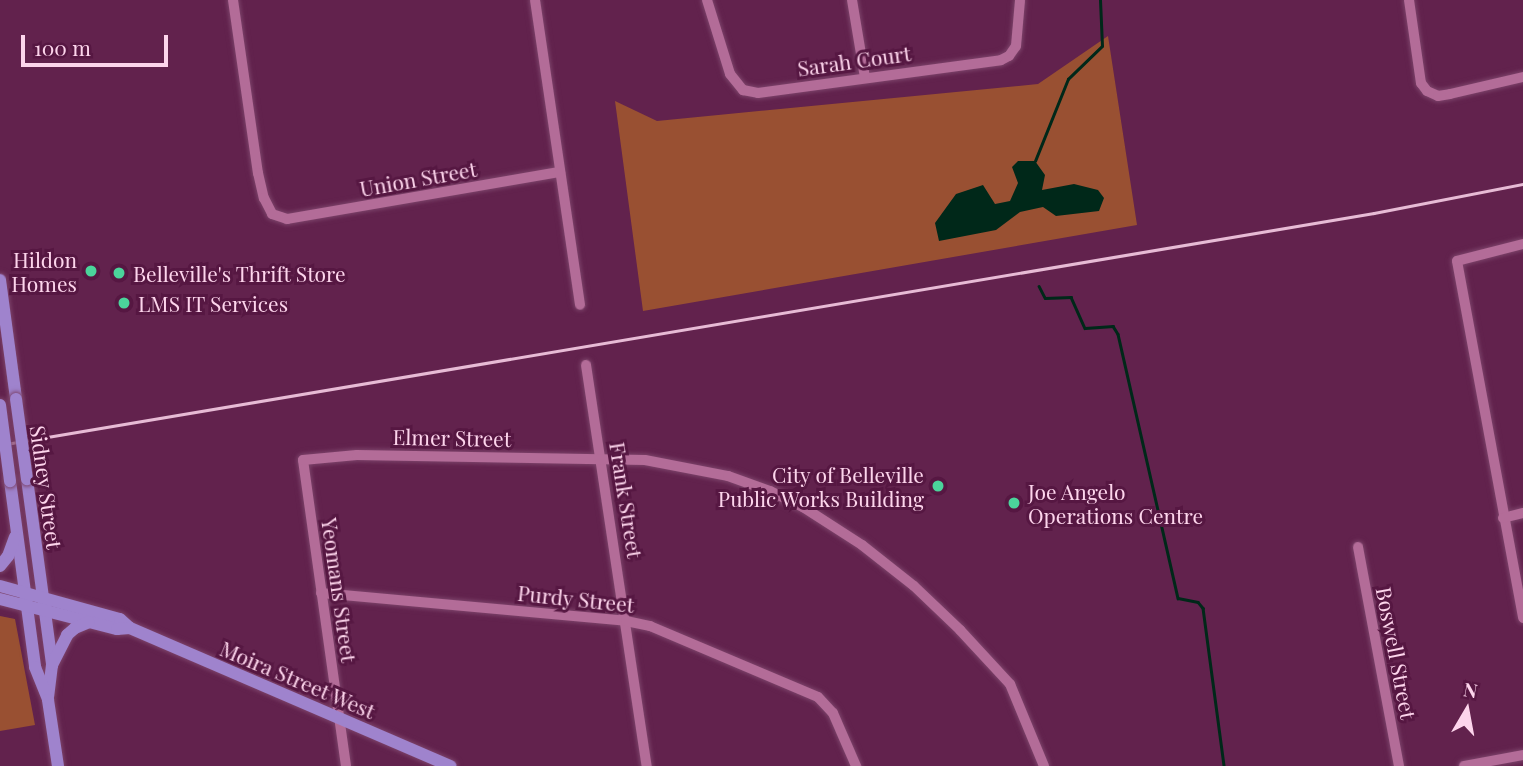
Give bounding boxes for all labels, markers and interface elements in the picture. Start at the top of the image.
scale bar [24,21,172,65]
text: 100 m [34,33,91,61]
street label: Sarah Court [796,40,912,80]
street label: Union Street [358,155,478,201]
place label: Hildon Homes [11,246,77,296]
place label: Belleville's Thrift Store [133,260,346,286]
marker: Hildon Homes [83,263,99,279]
marker: Belleville's Thrift Store [111,265,127,281]
place label: LMS IT Services [138,290,289,316]
marker: LMS IT Services [116,295,132,311]
street label: Sidney Street [26,423,68,551]
street label: Elmer Street [392,423,512,451]
street label: Frank Street [605,440,649,560]
place label: City of Belleville Public Works Building [717,461,924,511]
marker: City of Belleville Public Works Building [930,478,946,494]
place label: Joe Angelo Operations Centre [1028,478,1203,528]
marker: Joe Angelo Operations Centre [1006,495,1022,511]
street label: Yeomans Street [317,516,363,664]
street label: Purdy Street [516,579,636,617]
street label: Boswell Street [1372,585,1422,721]
street label: Moira Street West [216,635,380,723]
north arrow [1432,675,1502,745]
text: N [1462,675,1480,703]

